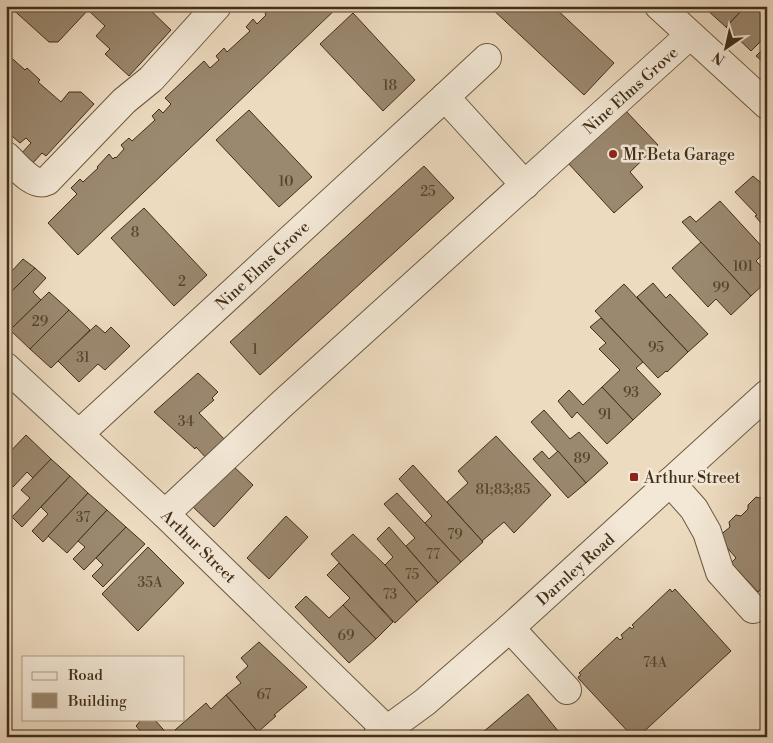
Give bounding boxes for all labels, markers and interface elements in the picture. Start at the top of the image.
north arrow [700,22,750,72]
street label: Nine Elms Grove [579,43,682,139]
text: N [710,47,729,69]
house number: 18 [383,77,397,95]
place label: Mr Beta Garage [623,145,735,165]
marker: Mr Beta Garage [607,148,619,160]
house number: 10 [279,173,293,191]
house number: 25 [420,183,436,201]
street label: Nine Elms Grove [212,217,314,314]
house number: 8 [131,224,139,242]
house number: 101 [733,258,753,276]
house number: 2 [178,273,186,291]
house number: 99 [713,279,729,297]
house number: 29 [32,313,48,331]
house number: 95 [648,339,664,357]
house number: 1 [252,341,258,359]
house number: 31 [76,349,90,367]
house number: 93 [623,384,639,402]
house number: 91 [598,406,612,424]
house number: 34 [178,413,194,431]
house number: 89 [573,450,591,468]
place label: Arthur Street [643,468,741,488]
marker: Arthur Street [628,471,640,483]
house number: 81;83;85 [476,481,531,499]
street label: Arthur Street [156,505,240,588]
house number: 37 [76,509,90,527]
house number: 79 [447,526,463,544]
street label: Darnley Road [532,529,619,610]
house number: 77 [426,546,440,564]
house number: 75 [405,566,420,584]
house number: 35A [137,574,163,592]
house number: 73 [383,586,398,604]
house number: 69 [338,627,354,645]
house number: 74A [643,654,667,672]
legend [22,656,185,720]
text: Road [68,666,103,685]
house number: 67 [257,686,271,704]
text: Building [67,692,127,711]

